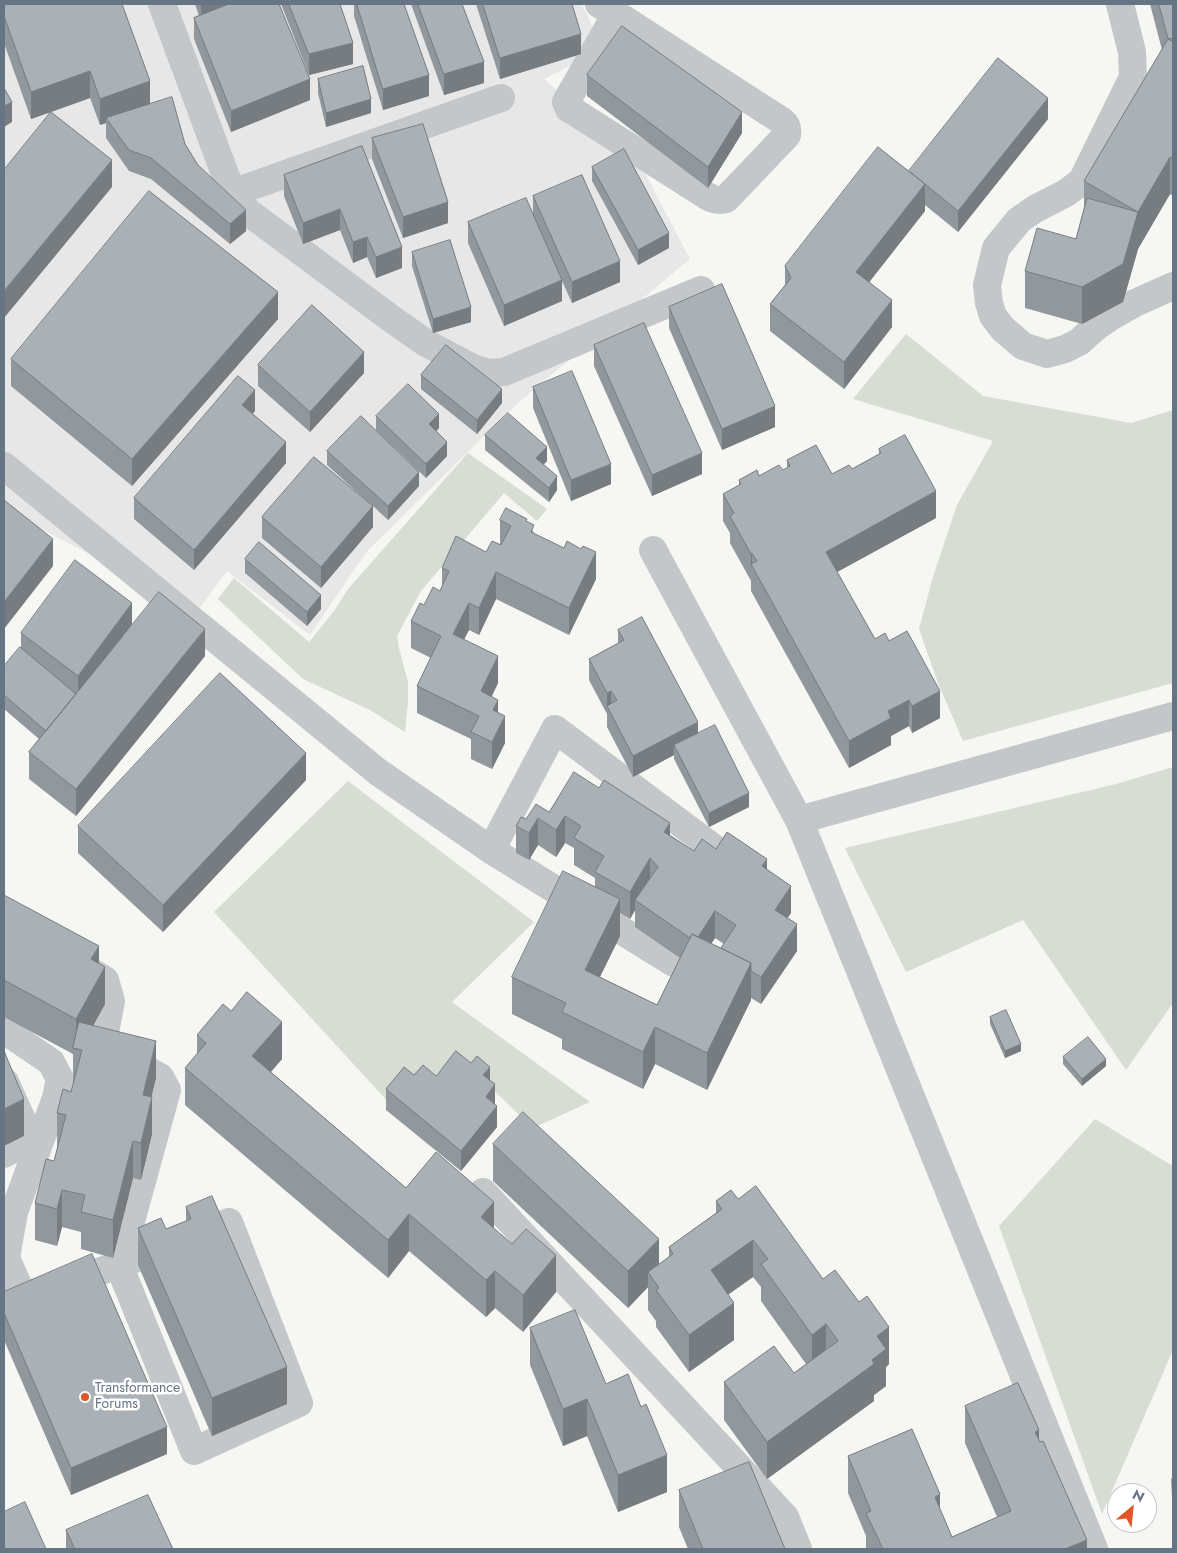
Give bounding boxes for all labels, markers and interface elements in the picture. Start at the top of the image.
place label: Transformance Forums [95,1381,180,1414]
marker: Transformance Forums [79,1391,91,1403]
north arrow [1107,1483,1157,1533]
text: N [1129,1484,1148,1507]

